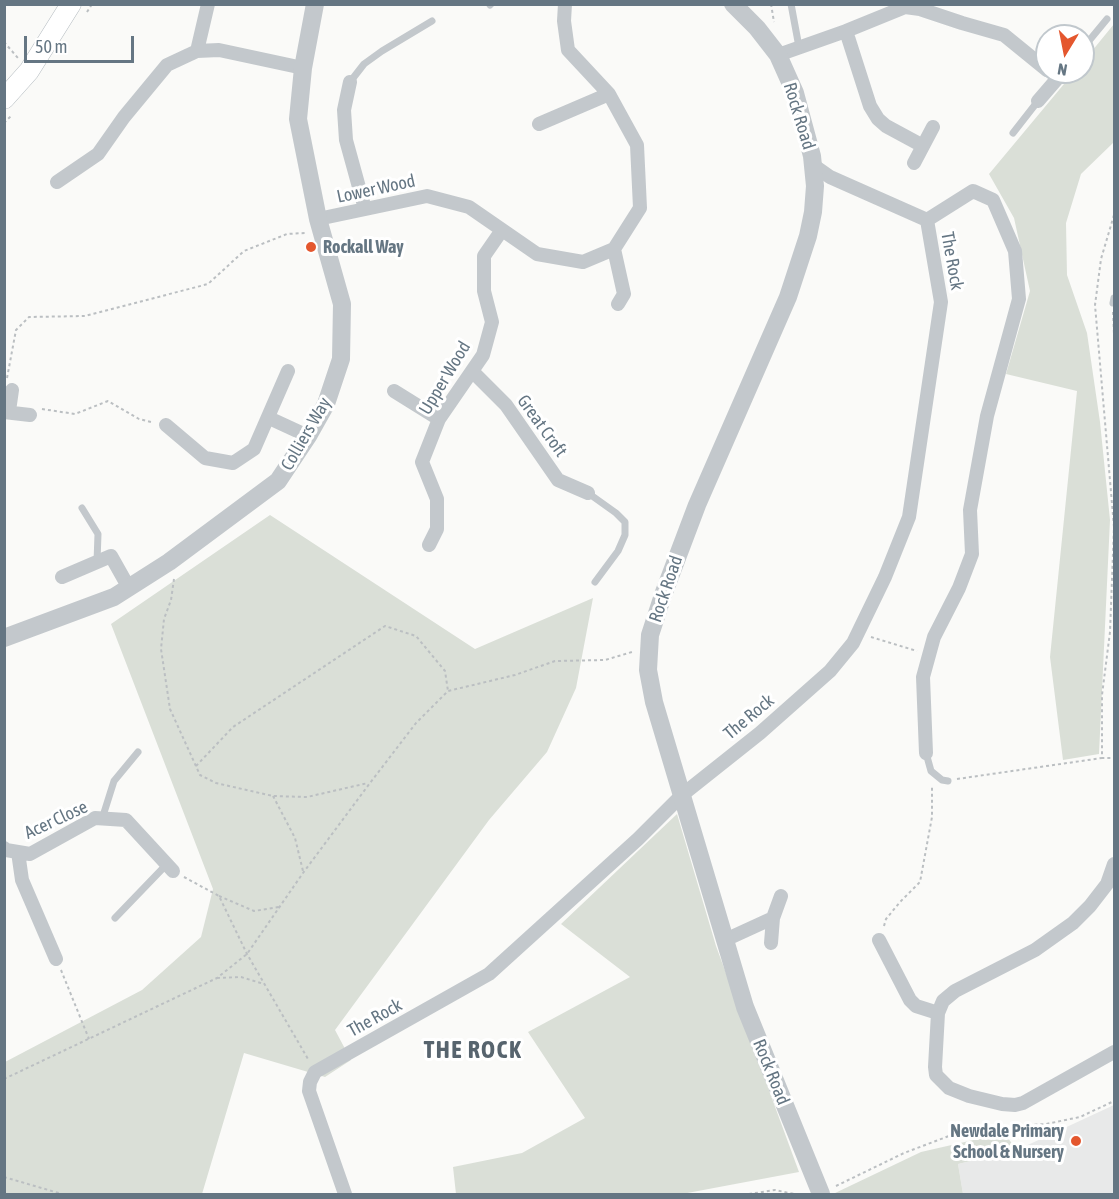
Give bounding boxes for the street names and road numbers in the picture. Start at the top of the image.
street label: Rock Road [779,80,819,152]
street label: Lower Wood [335,170,417,208]
street label: The Rock [936,230,968,292]
street label: Upper Wood [415,337,475,419]
street label: Great Croft [512,391,572,461]
street label: Colliers Way [276,394,336,474]
street label: Rock Road [645,553,687,625]
street label: The Rock [719,690,779,744]
street label: Acer Close [21,796,91,844]
street label: The Rock [344,994,406,1042]
street label: Rock Road [748,1036,794,1108]

